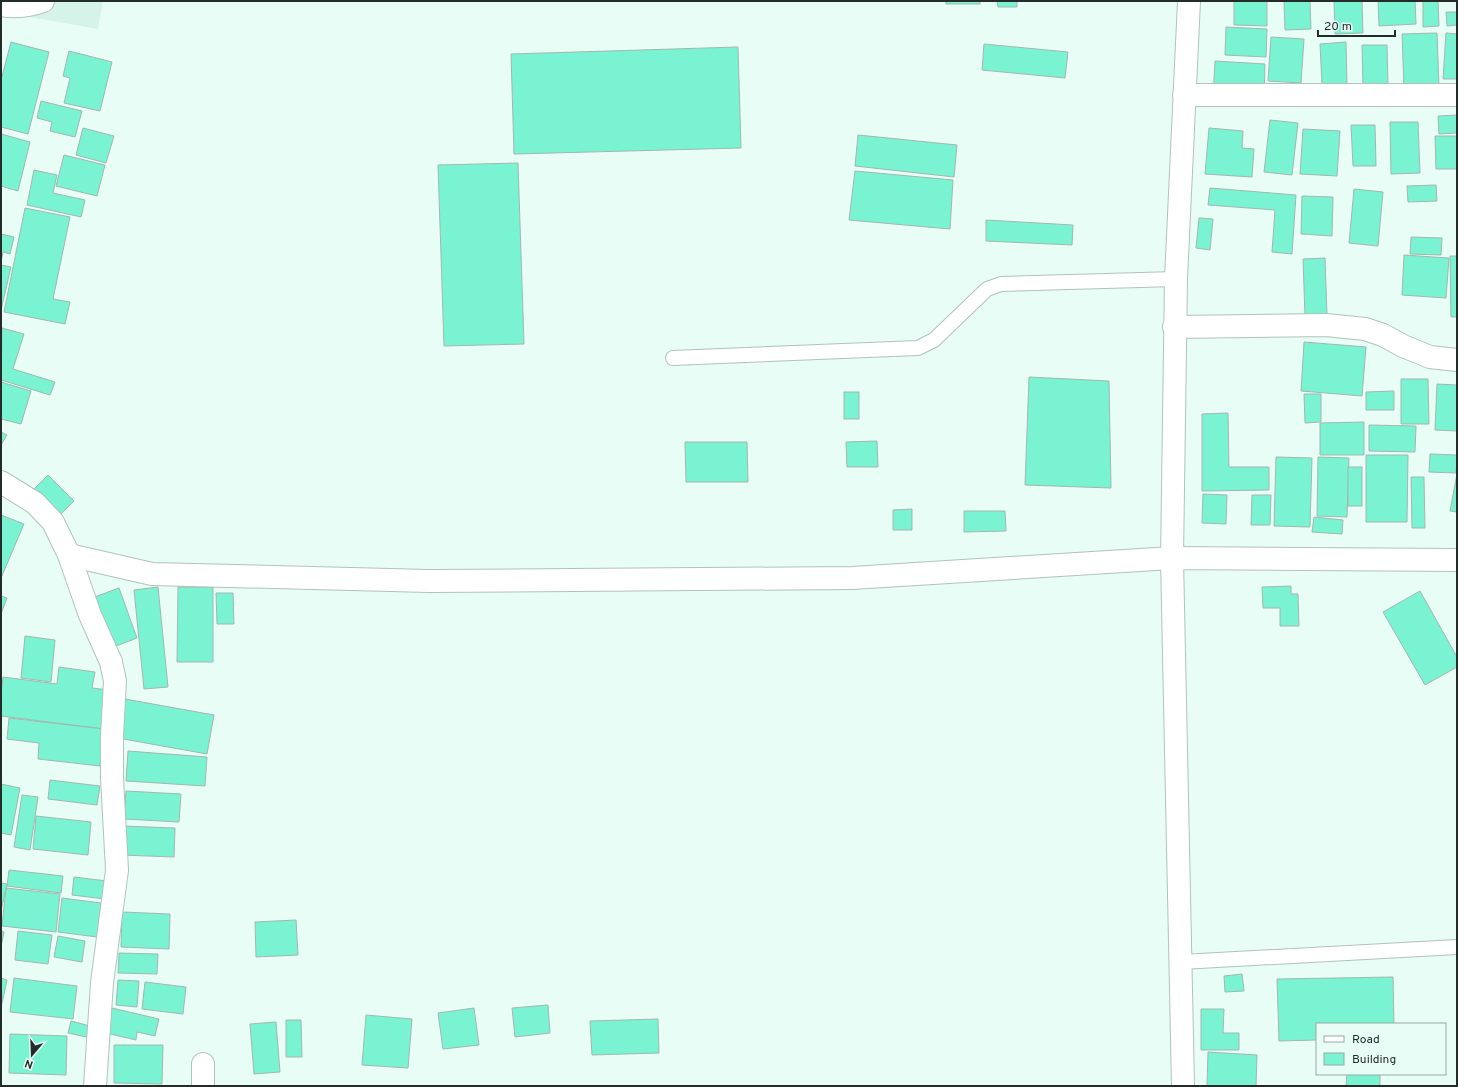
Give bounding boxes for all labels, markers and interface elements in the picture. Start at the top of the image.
scale bar [1318,12,1395,38]
text: 20 m [1324,19,1352,35]
legend [1316,1023,1446,1075]
text: Road [1352,1032,1380,1048]
north arrow [12,1035,52,1075]
text: Building [1352,1052,1396,1068]
text: N [23,1056,35,1071]

